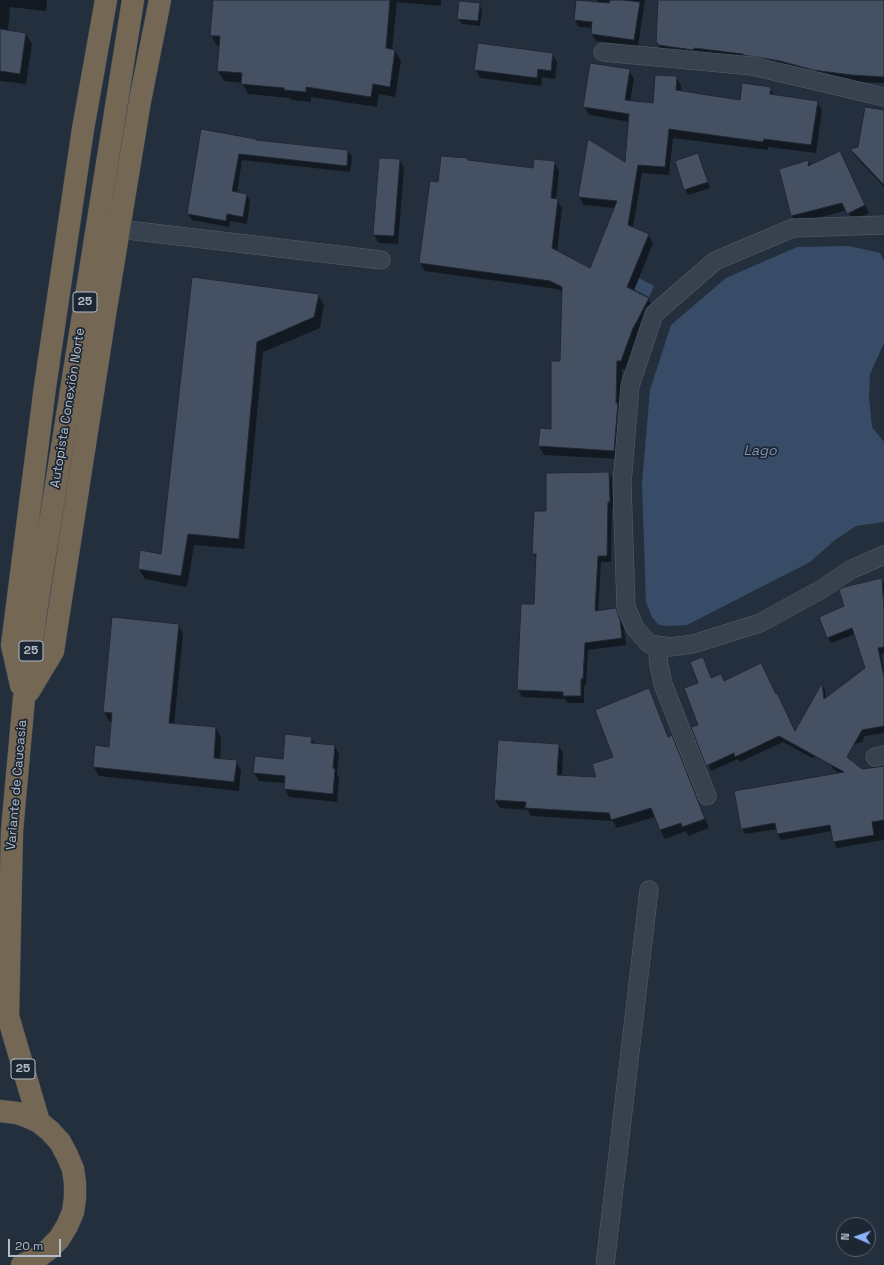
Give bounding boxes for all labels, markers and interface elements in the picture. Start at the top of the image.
road number: 25 [73,292,97,312]
street label: Autopista Conexión Norte [48,327,88,489]
water label: Lago [743,443,777,459]
road number: 25 [19,641,43,661]
street label: Variante de Caucasia [4,719,30,851]
road number: 25 [11,1059,35,1079]
north arrow [836,1217,876,1257]
scale bar [10,1231,63,1257]
text: N [838,1233,852,1241]
text: 20 m [15,1238,43,1254]

